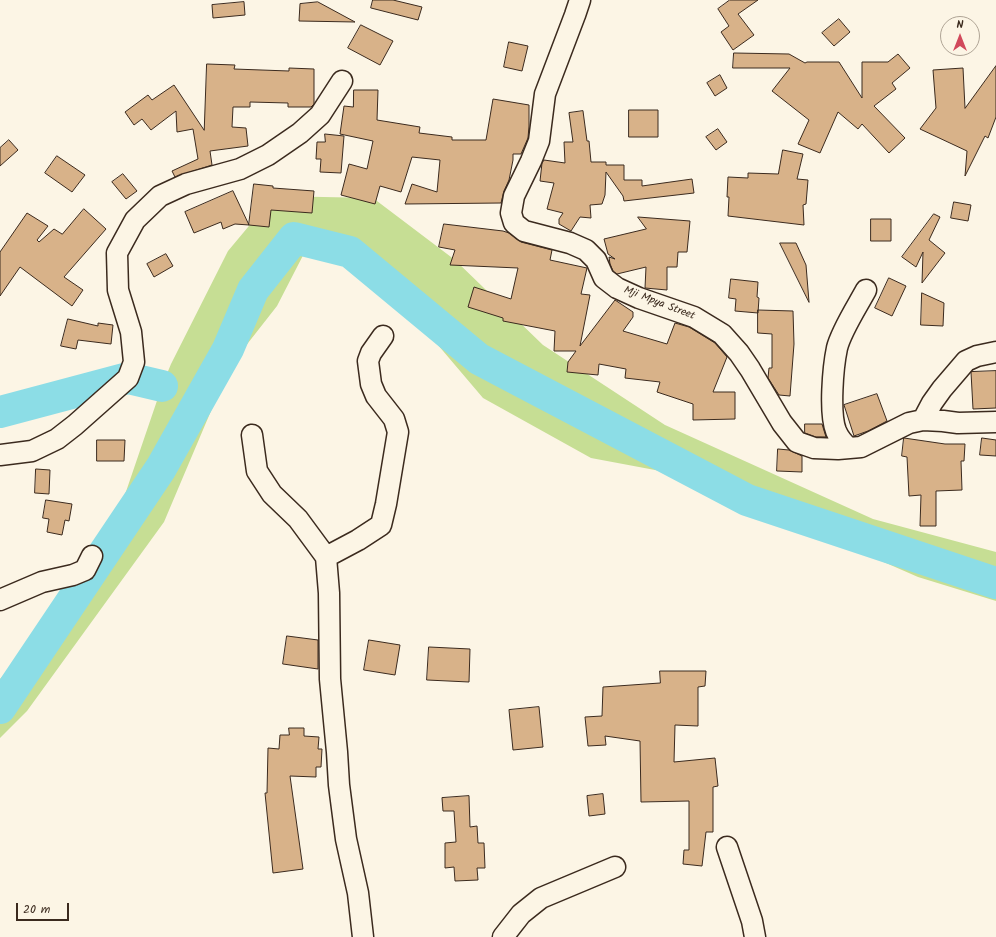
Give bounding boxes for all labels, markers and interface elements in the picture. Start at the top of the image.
north arrow [940,16,980,56]
text: N [957,16,963,34]
street label: Mji Mpya Street [622,284,696,324]
scale bar [18,895,71,921]
text: 20 m [23,900,50,919]

